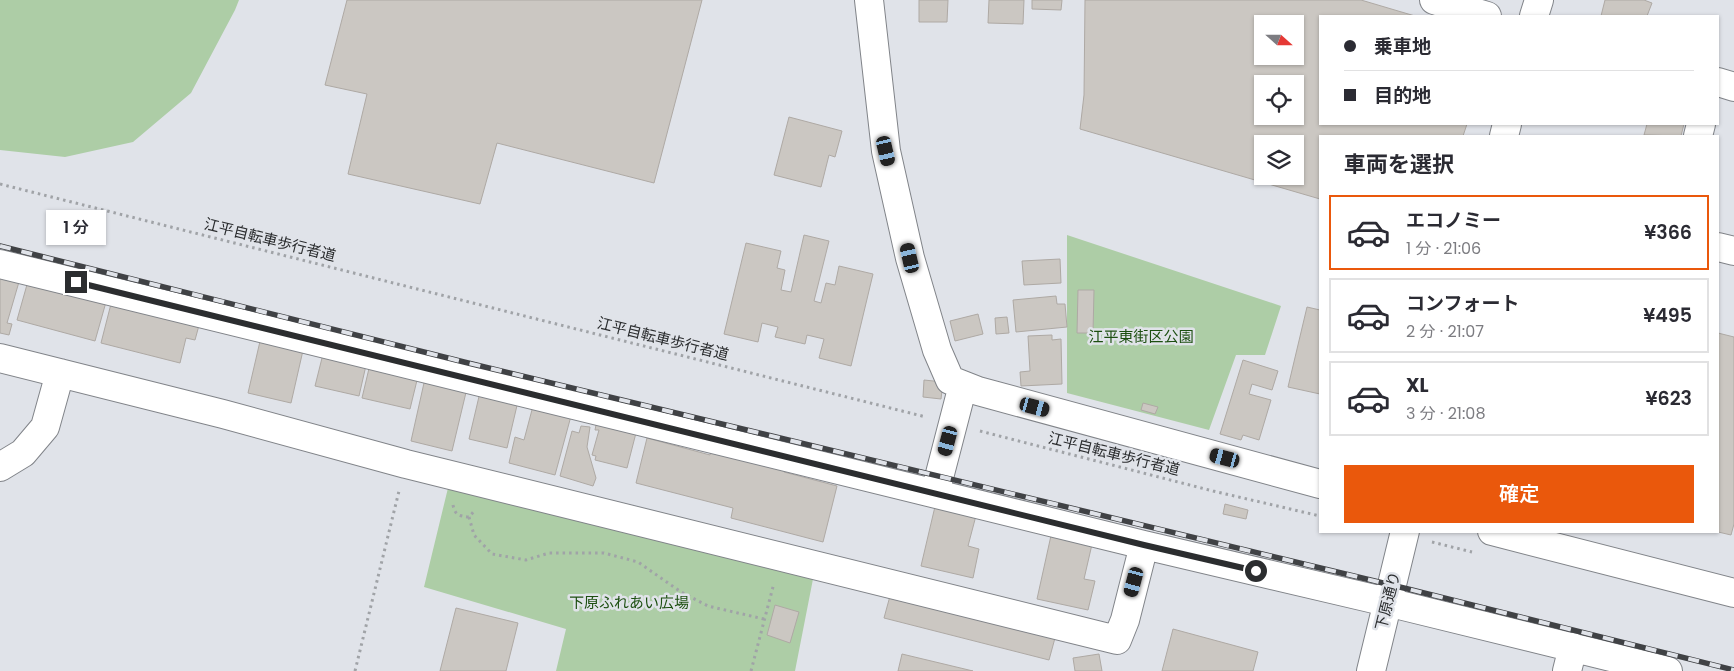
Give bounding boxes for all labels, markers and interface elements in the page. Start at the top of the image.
north arrow [1254,15,1304,65]
map controls [1254,15,1304,185]
text: 乗車地 [1374,33,1431,60]
button: locate [1254,75,1304,125]
text: 目的地 [1374,82,1431,109]
car [875,135,896,167]
button: layers [1254,135,1304,185]
text: 車両を選択 [1344,149,1454,180]
text: エコノミー [1406,207,1501,234]
callout: 1 分 [46,210,106,244]
icon: car [1346,210,1391,255]
street label: 江平自転車歩行者道 [202,213,338,266]
text: 1 分 [63,216,89,239]
text: ¥366 [1644,219,1692,246]
text: 1 分 · 21:06 [1406,237,1481,260]
car [899,242,920,274]
route end [65,271,87,293]
text: コンフォート [1406,290,1519,317]
icon: car [1346,293,1391,338]
text: ¥495 [1643,302,1692,329]
street label: 江平自転車歩行者道 [595,312,731,365]
text: 2 分 · 21:07 [1406,320,1484,343]
park label: 江平東街区公園 [1088,326,1194,347]
text: XL [1406,372,1429,399]
icon: car [1346,376,1391,421]
text: ¥623 [1645,385,1692,412]
car [1018,396,1051,418]
text: 3 分 · 21:08 [1406,402,1486,425]
car [936,425,959,457]
street label: 江平自転車歩行者道 [1046,427,1182,480]
car [1208,447,1241,469]
button: 確定 [1344,465,1694,523]
route start [1245,560,1267,582]
car [1122,566,1145,598]
street label: 下原通り [1370,569,1405,633]
park label: 下原ふれあい広場 [569,592,689,613]

